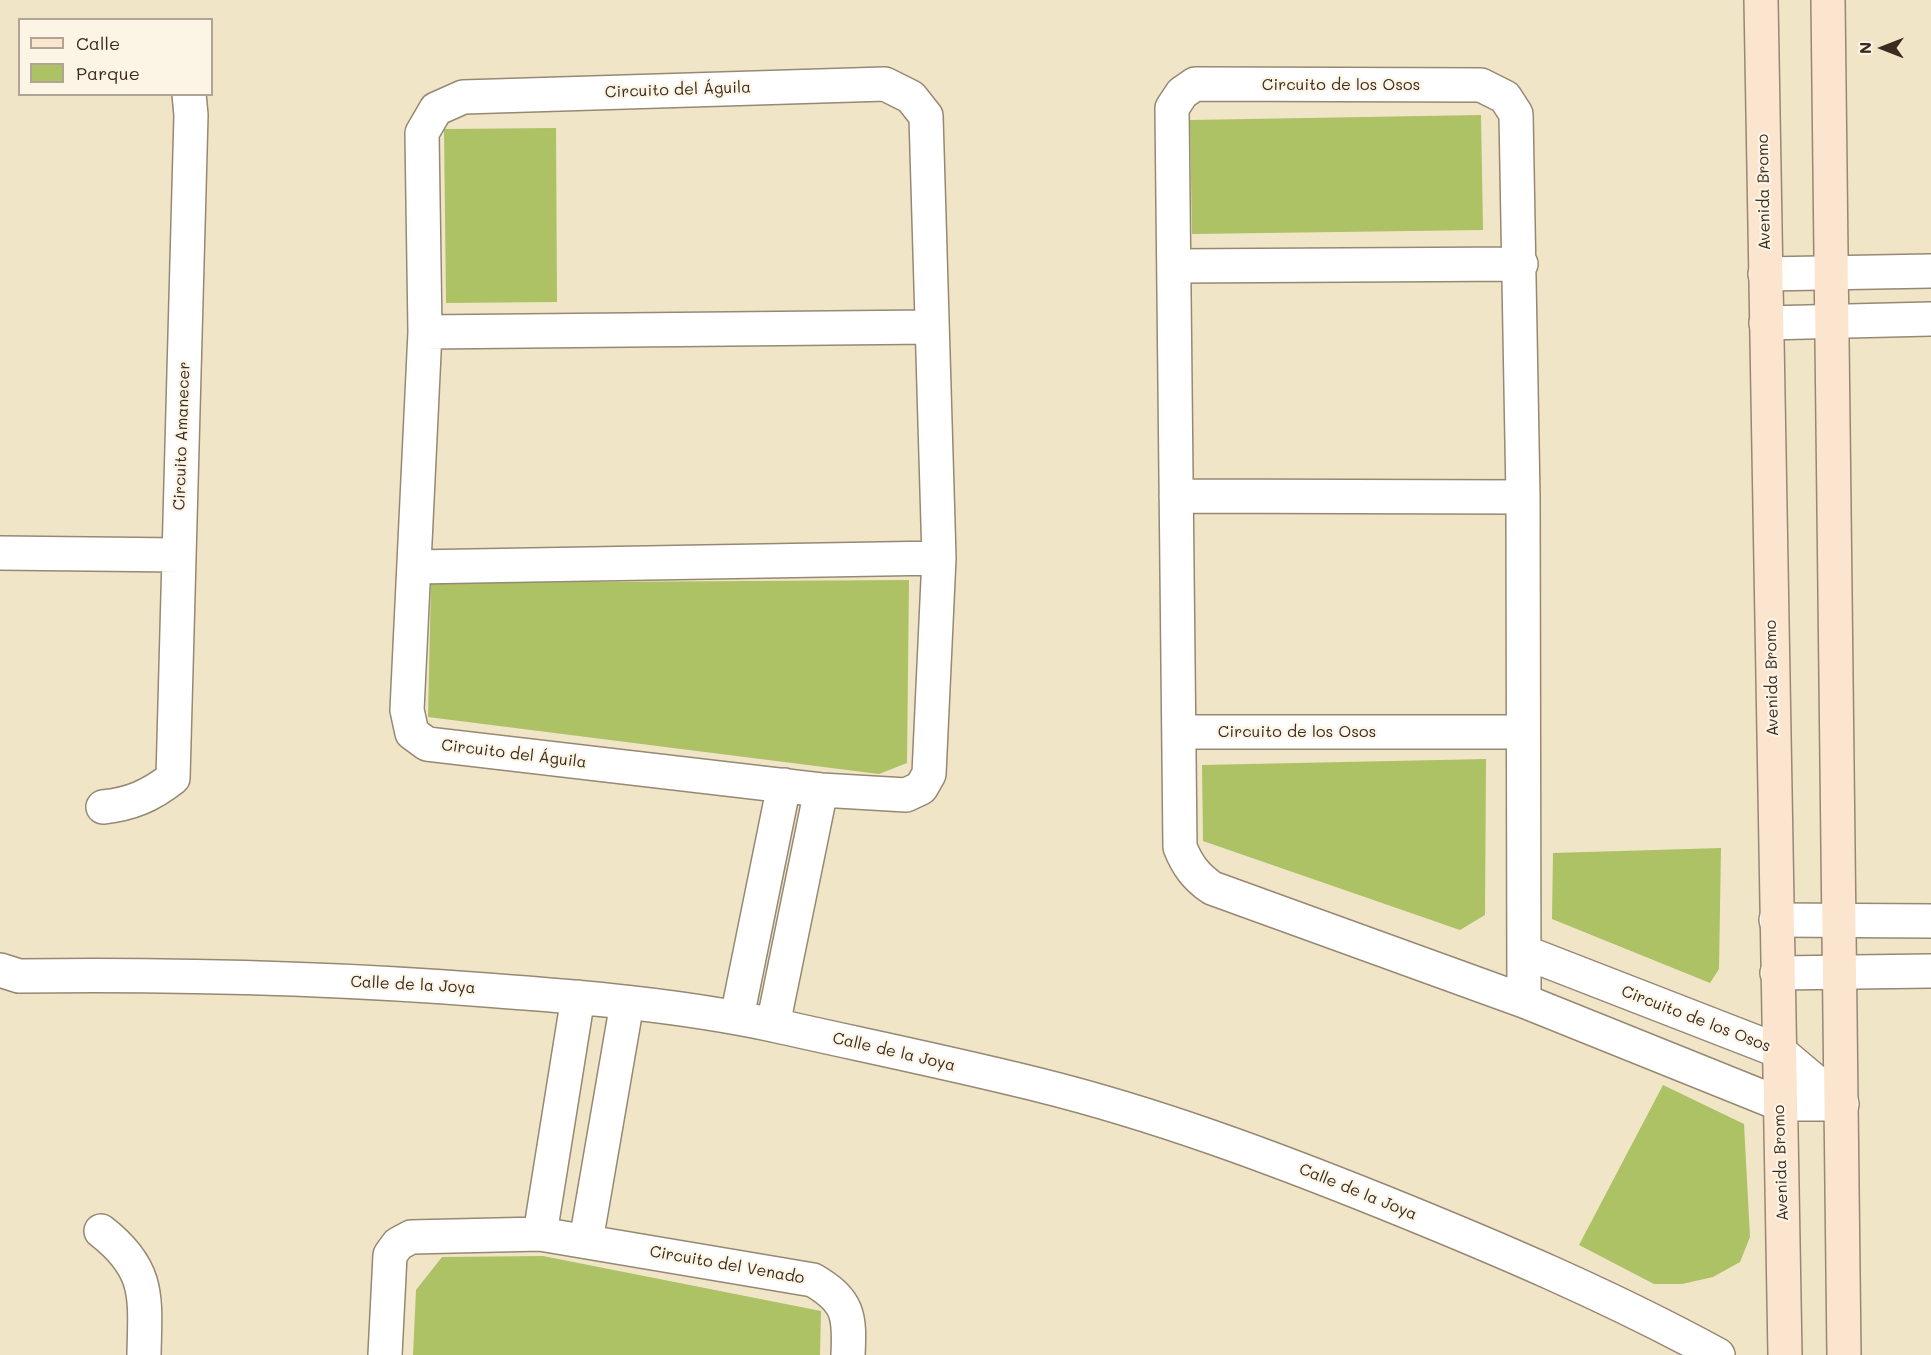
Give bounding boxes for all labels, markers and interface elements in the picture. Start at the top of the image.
legend [18,18,213,96]
north arrow [1853,18,1913,78]
text: Calle [76,31,120,55]
text: N [1854,42,1875,54]
text: Parque [76,61,140,85]
street label: Circuito de los Osos [1262,75,1420,95]
street label: Circuito del Águila [605,78,751,102]
street label: Avenida Bromo [1753,134,1775,250]
street label: Circuito Amanecer [170,361,194,511]
street label: Avenida Bromo [1761,620,1783,736]
street label: Circuito de los Osos [1218,722,1376,742]
street label: Circuito del Águila [440,736,588,772]
street label: Calle de la Joya [350,972,476,998]
street label: Circuito de los Osos [1619,982,1773,1056]
street label: Calle de la Joya [831,1029,957,1075]
street label: Avenida Bromo [1769,1104,1793,1222]
street label: Calle de la Joya [1296,1160,1420,1224]
street label: Circuito del Venado [648,1242,806,1288]

